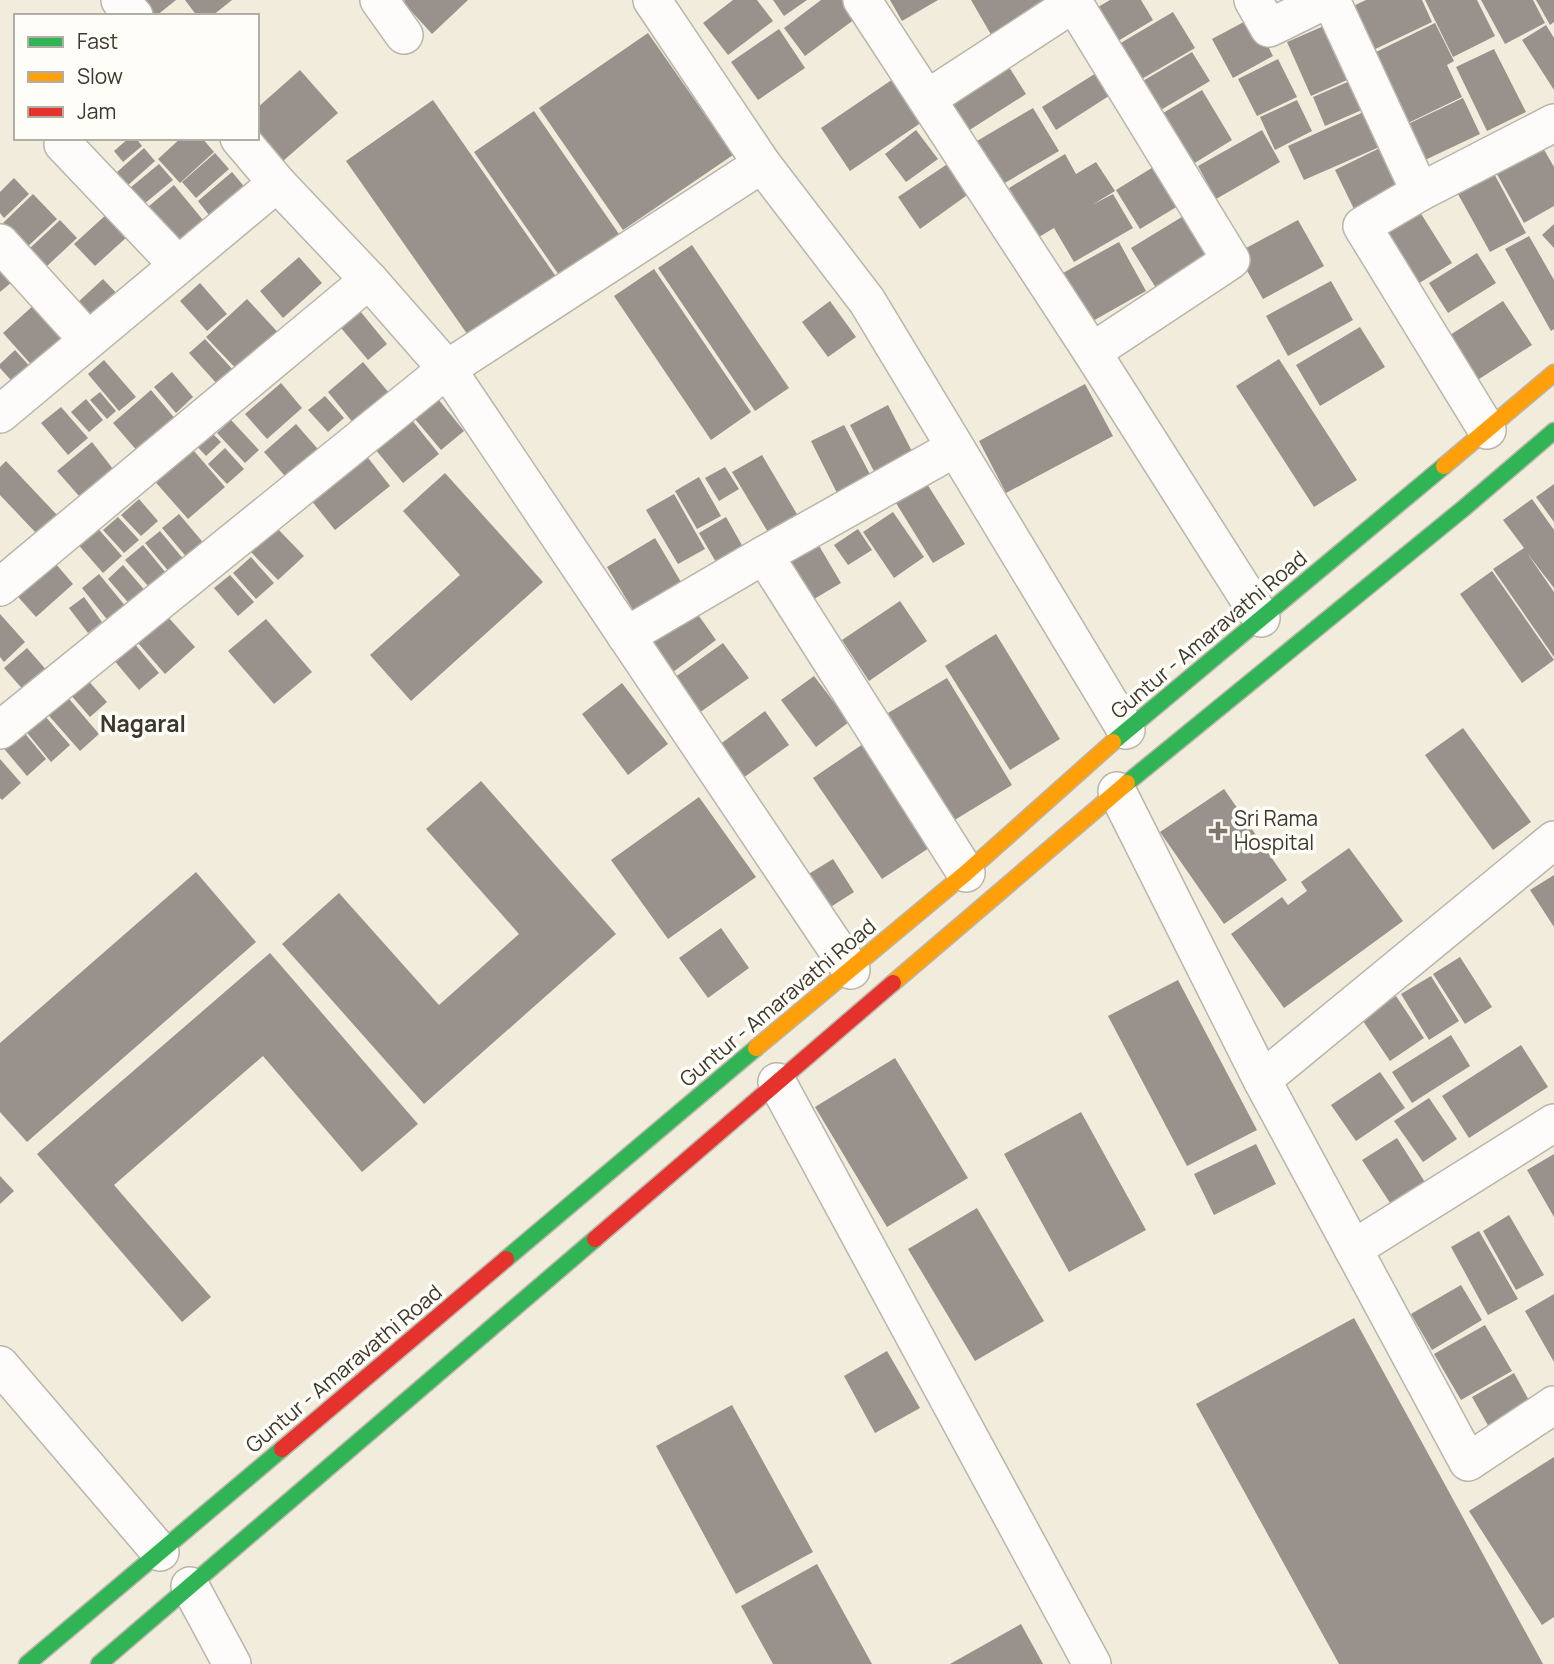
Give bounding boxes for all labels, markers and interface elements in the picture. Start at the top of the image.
legend [14,14,259,140]
text: Fast [77,27,118,55]
text: Slow [77,62,123,90]
text: Jam [77,97,116,125]
street label: Guntur - Amaravathi Road [1104,544,1312,725]
district label: Nagaral [100,707,186,739]
place label: Sri Rama Hospital [1234,804,1318,856]
marker: Sri Rama Hospital [1208,821,1228,841]
street label: Guntur - Amaravathi Road [673,912,881,1093]
street label: Guntur - Amaravathi Road [239,1278,447,1459]

